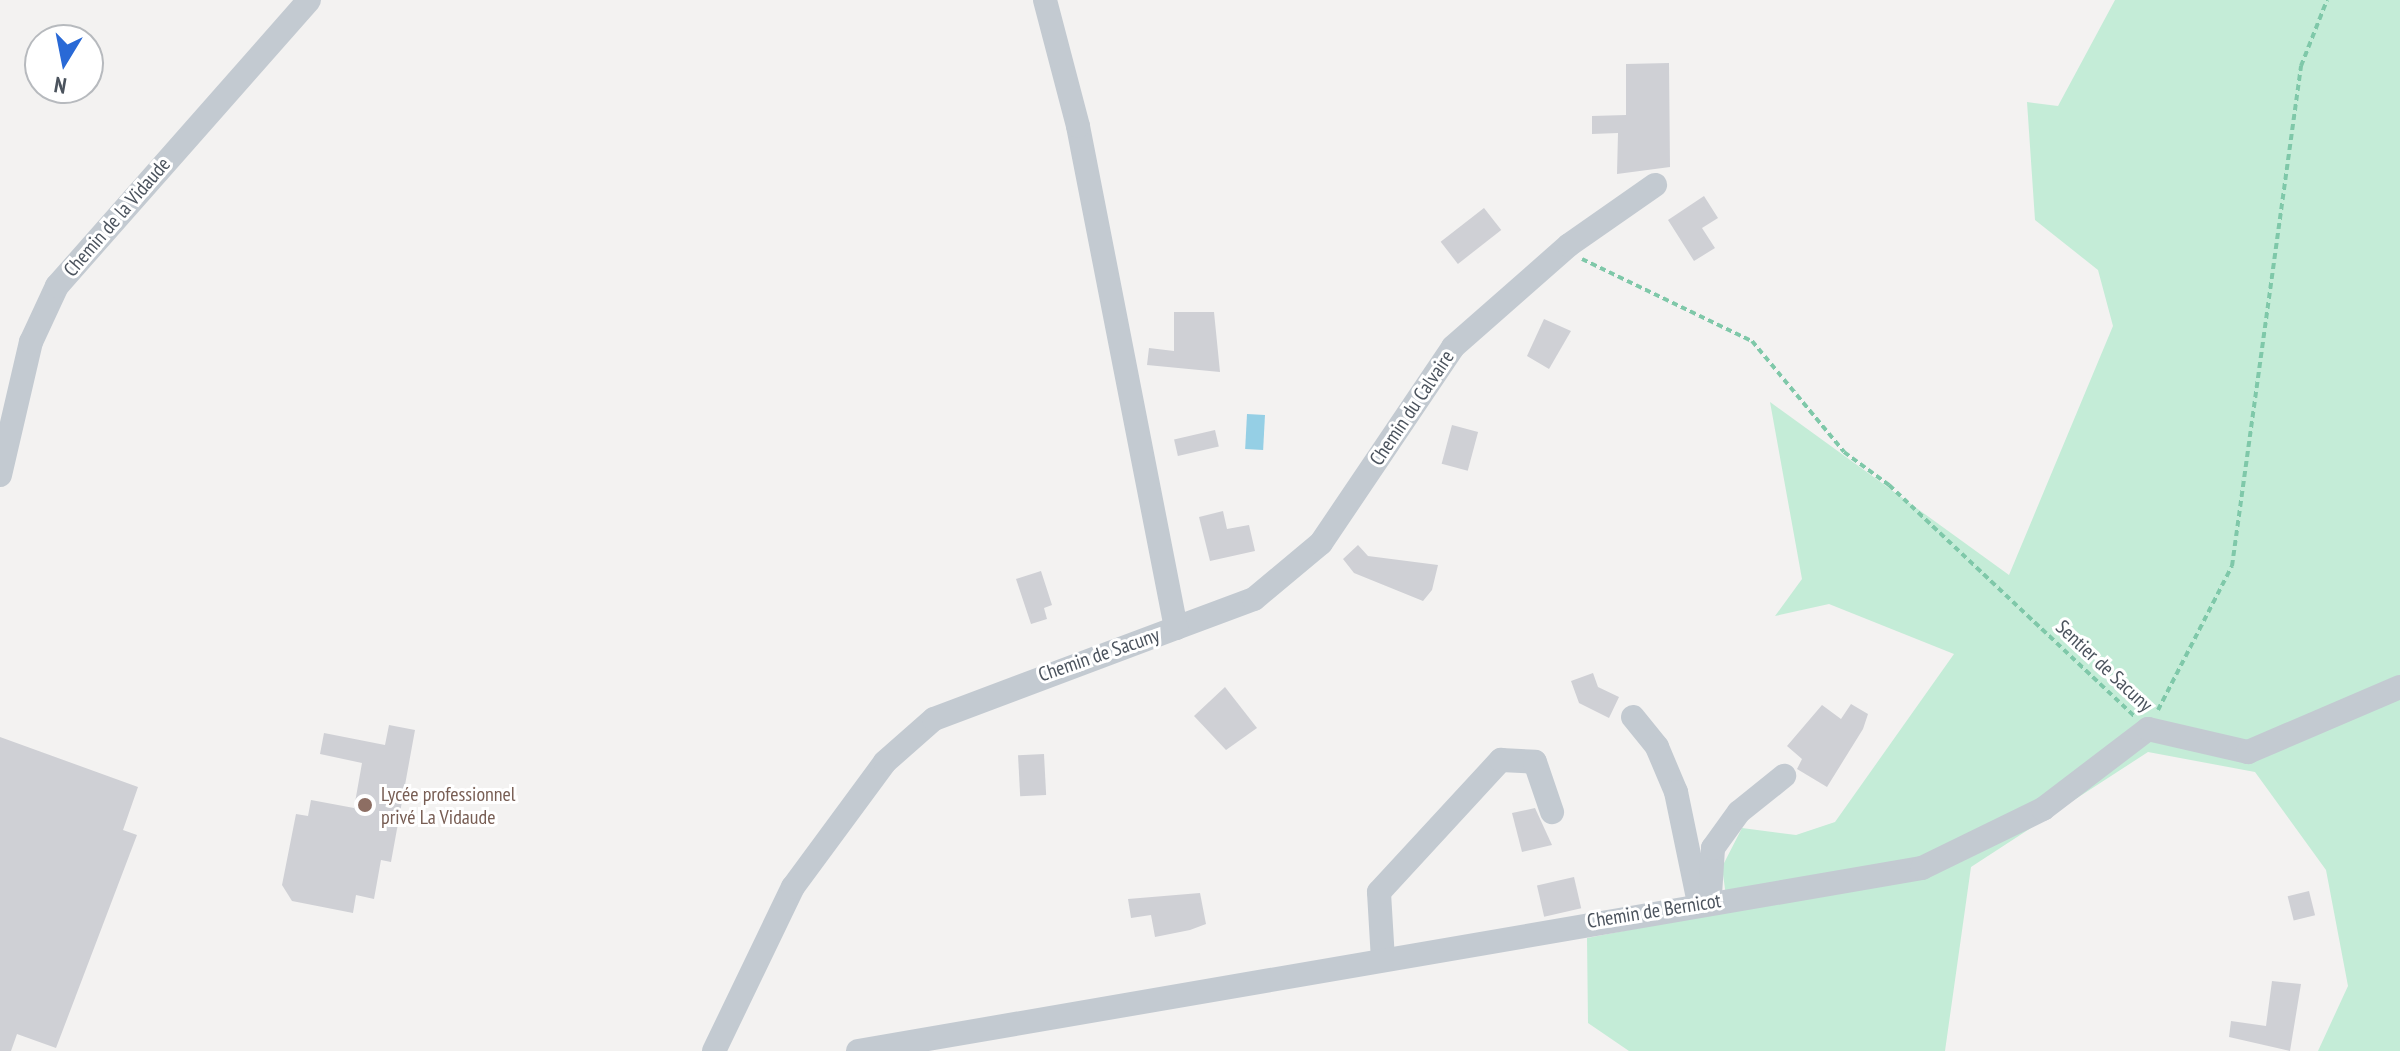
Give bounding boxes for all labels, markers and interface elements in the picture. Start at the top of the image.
north arrow [24,24,104,104]
text: N [52,71,68,100]
street label: Chemin de la Vidaude [59,152,175,282]
street label: Chemin du Calvaire [1365,346,1459,470]
street label: Sentier de Sacuny [2051,615,2157,717]
street label: Chemin de Sacuny [1035,623,1163,687]
place label: Lycée professionnel privé La Vidaude [381,782,515,829]
marker: Lycée professionnel privé La Vidaude [356,796,374,814]
street label: Chemin de Bernicot [1585,889,1723,933]

